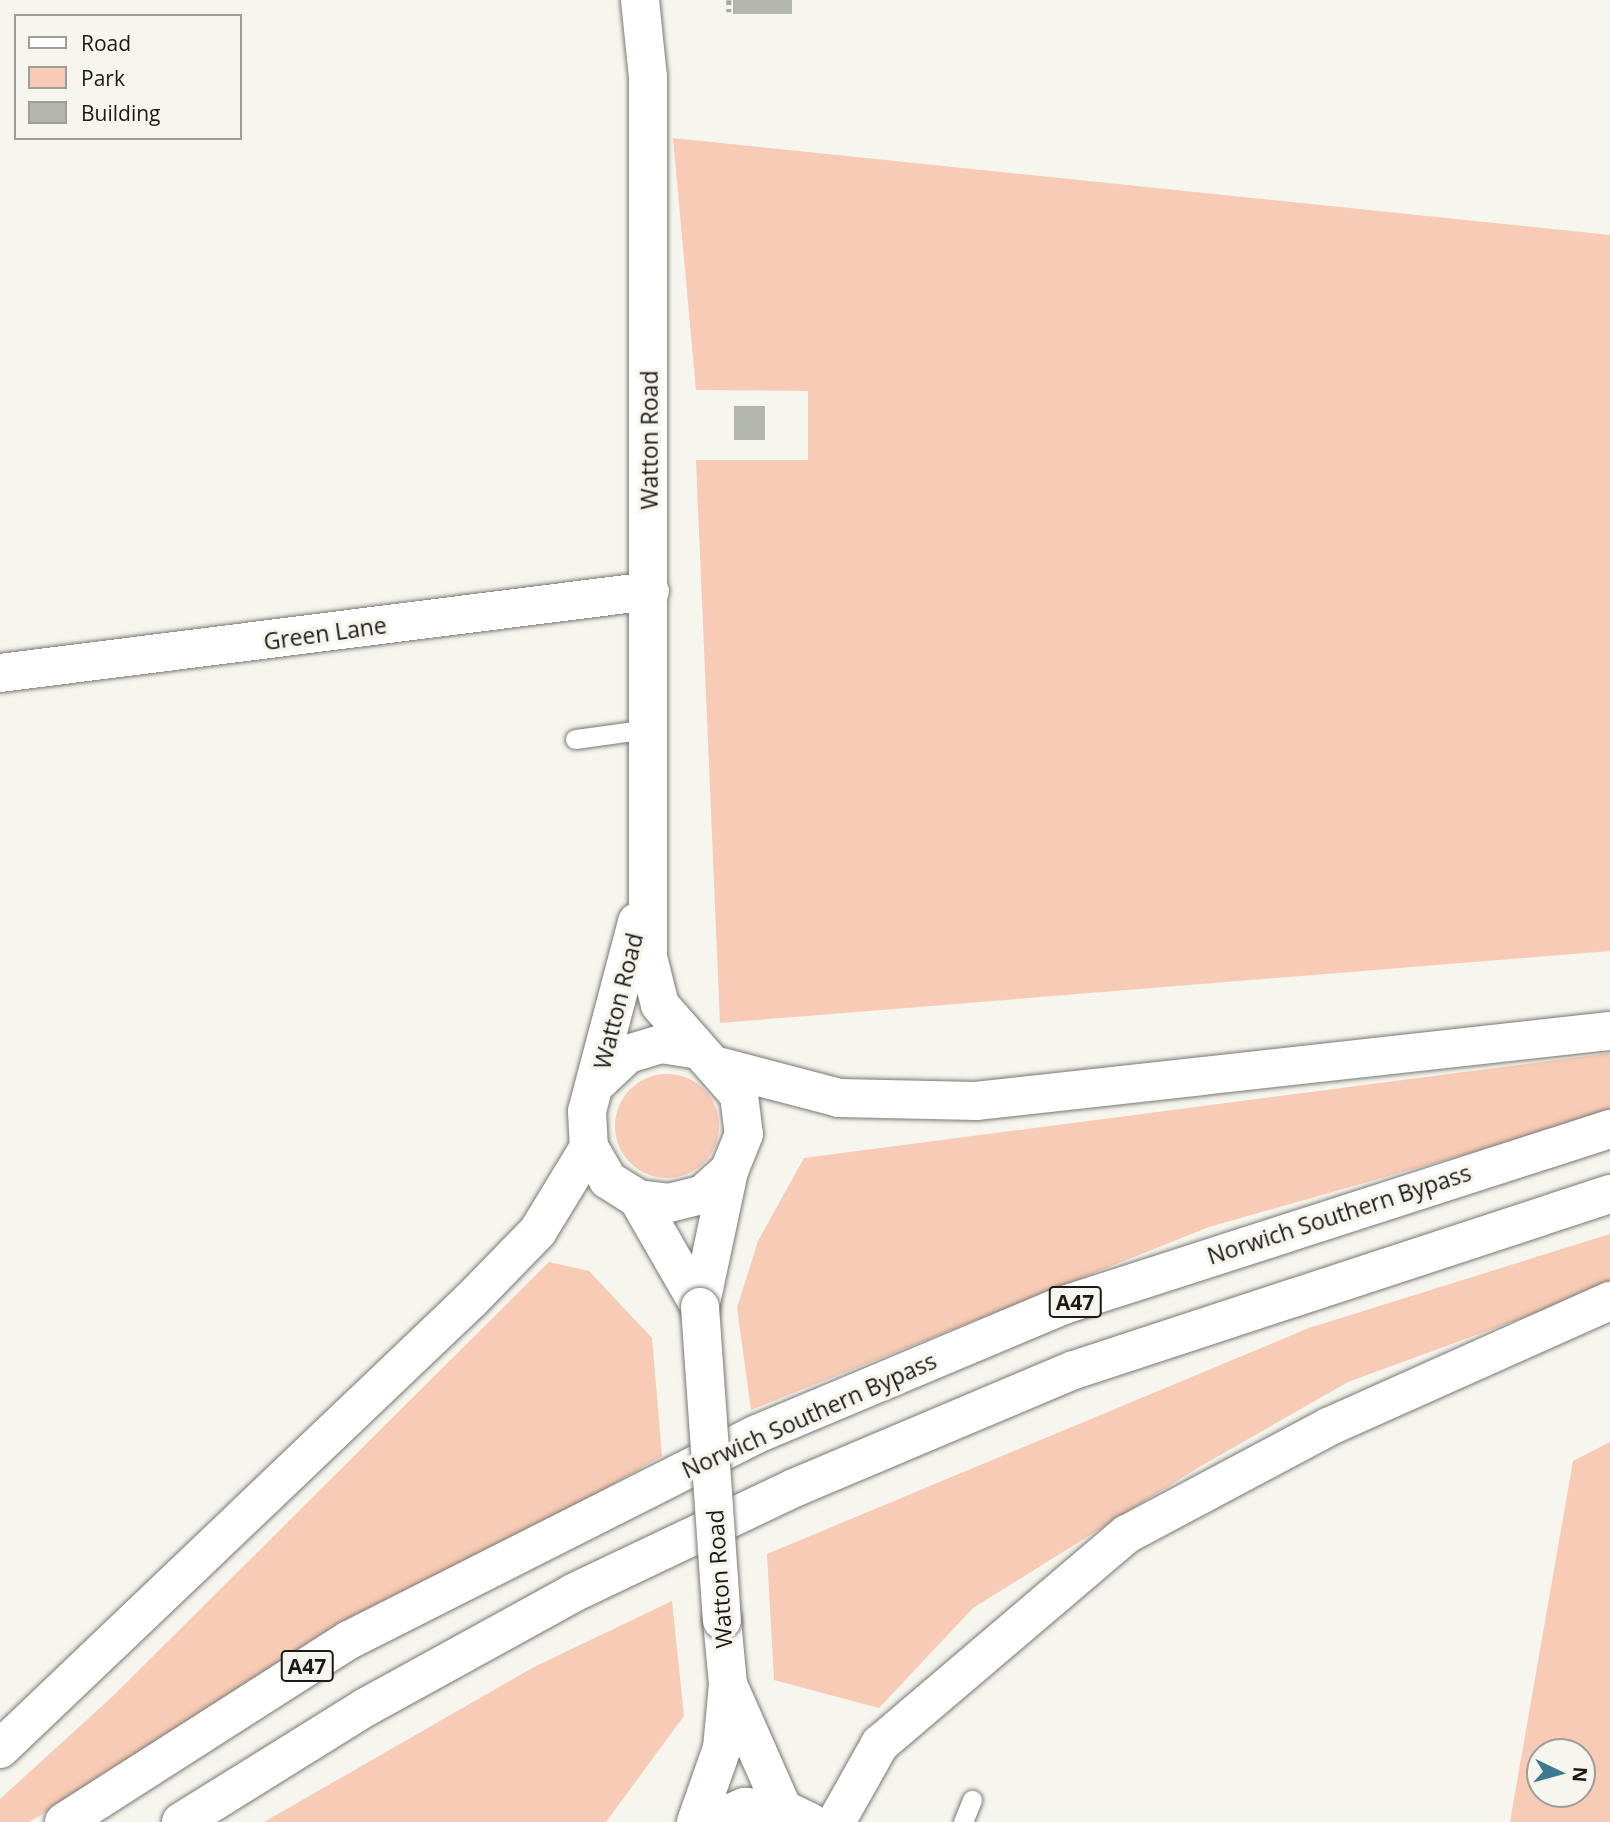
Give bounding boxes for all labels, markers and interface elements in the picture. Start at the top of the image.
legend [14,14,242,140]
text: Road [81,29,131,57]
text: Park [81,64,125,92]
text: Building [81,99,160,127]
street label: Watton Road [635,370,663,510]
street label: Green Lane [262,611,388,655]
street label: Watton Road [588,930,648,1072]
street label: Norwich Southern Bypass [1204,1158,1474,1270]
road number: A47 [1047,1284,1103,1320]
street label: Norwich Southern Bypass [677,1346,941,1484]
street label: Watton Road [700,1509,738,1649]
road number: A47 [279,1648,335,1684]
north arrow [1526,1738,1596,1808]
text: N [1566,1766,1594,1783]

